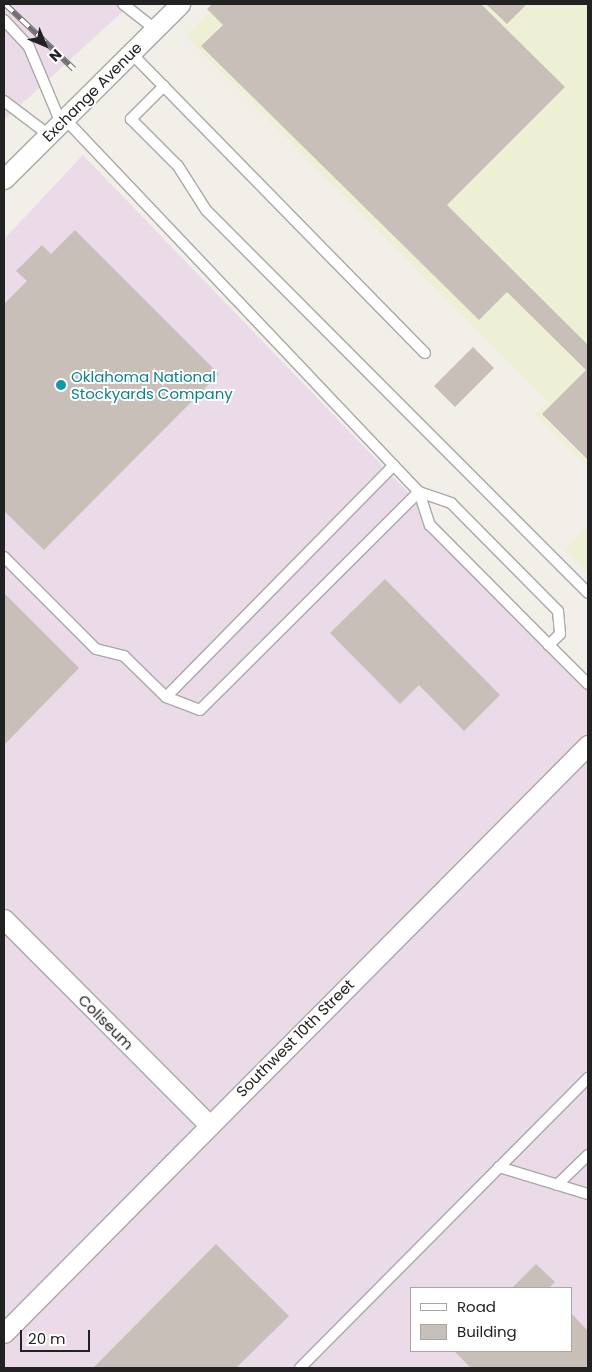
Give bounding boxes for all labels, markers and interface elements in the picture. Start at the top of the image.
north arrow [20,20,70,70]
street label: Exchange Avenue [39,39,145,145]
text: N [45,45,66,66]
place label: Oklahoma National Stockyards Company [71,367,233,402]
marker: Oklahoma National Stockyards Company [55,379,67,391]
street label: Southwest 10th Street [232,975,358,1101]
street label: Coliseum [75,991,137,1053]
legend [410,1287,572,1352]
text: Road [457,1296,496,1317]
scale bar [22,1320,92,1352]
text: Building [457,1321,517,1342]
text: 20 m [28,1328,66,1349]

